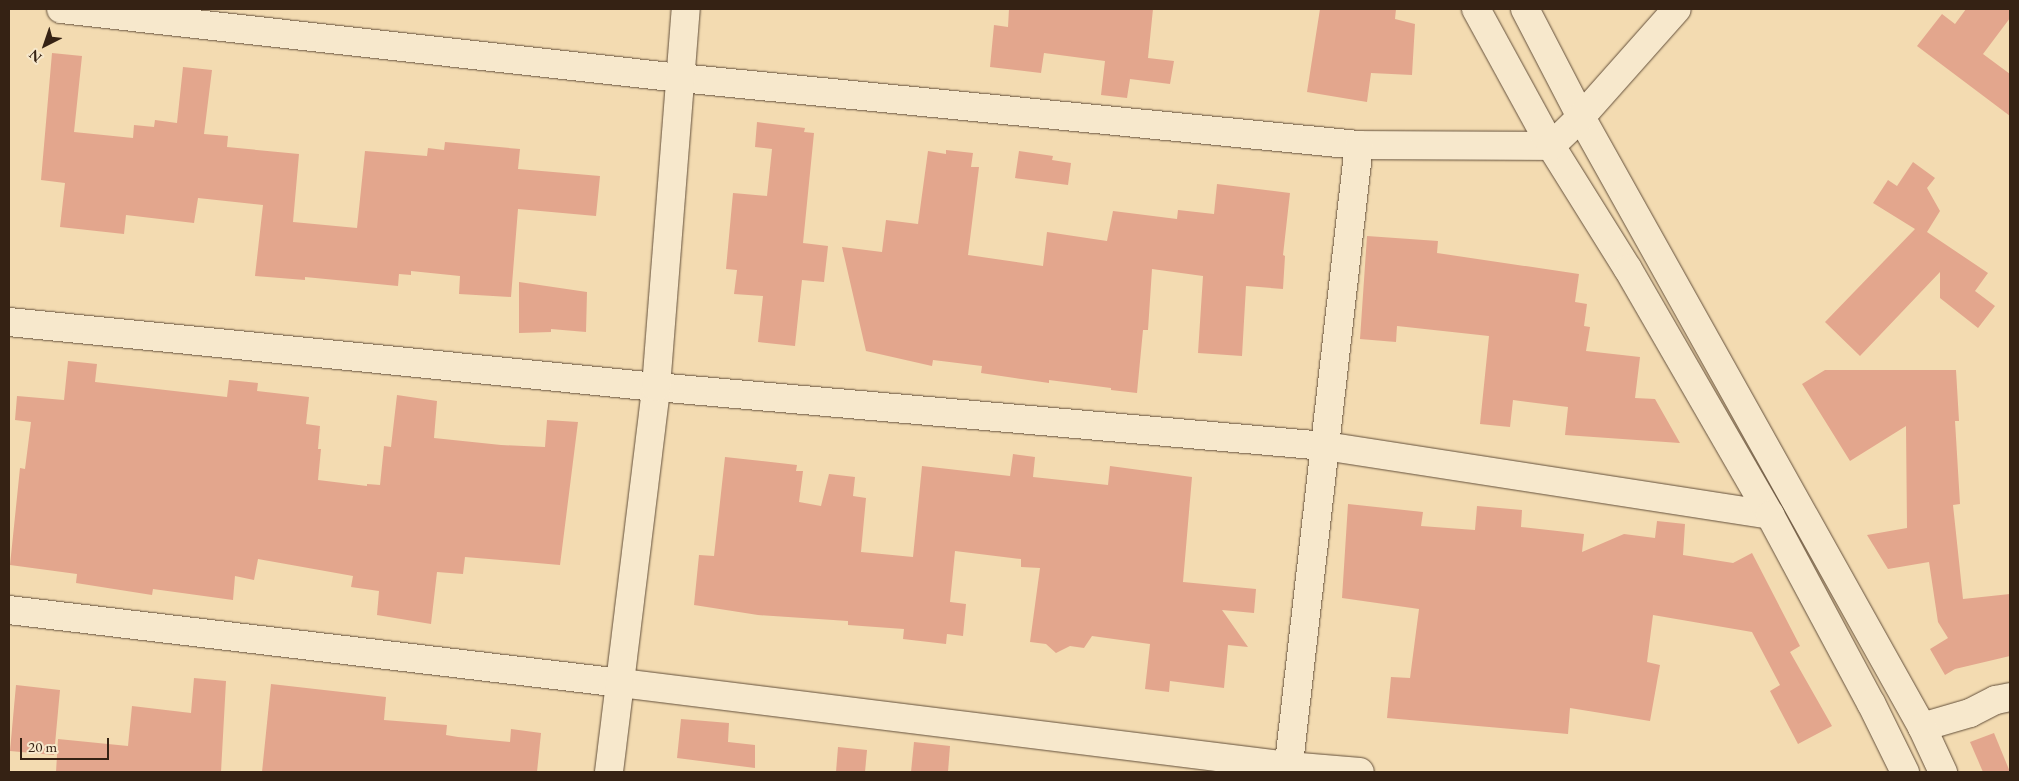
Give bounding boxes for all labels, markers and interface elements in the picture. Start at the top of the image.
north arrow [20,20,70,70]
text: N [25,46,45,67]
scale bar [22,728,111,760]
text: 20 m [28,737,57,756]

